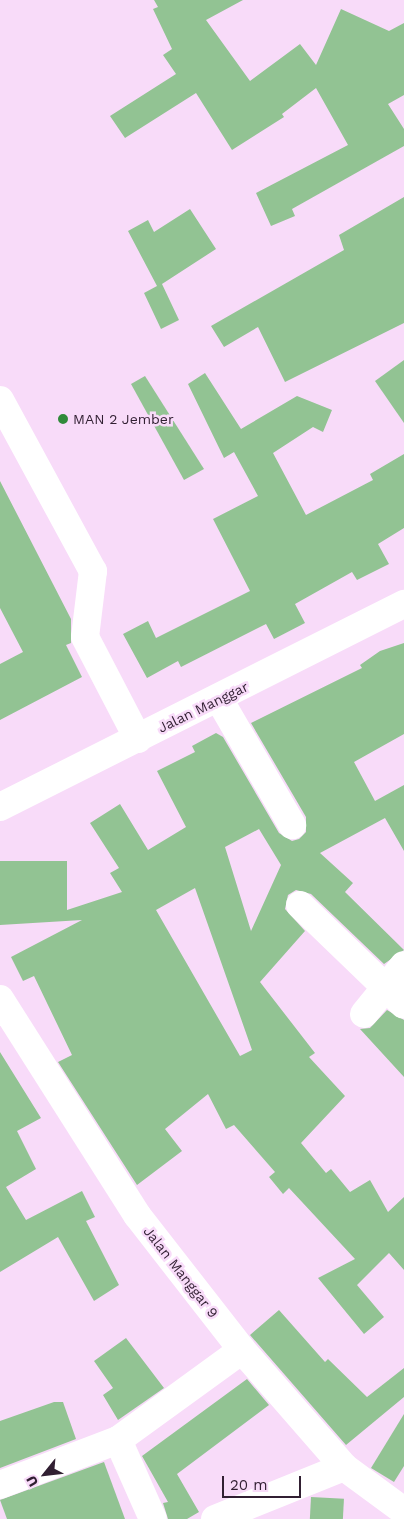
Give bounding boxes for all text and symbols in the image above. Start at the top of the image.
place label: MAN 2 Jember [73,411,174,427]
marker: MAN 2 Jember [57,413,69,425]
street label: Jalan Manggar [155,678,251,736]
street label: Jalan Manggar 9 [140,1223,222,1321]
north arrow [20,1449,70,1499]
scale bar [224,1466,303,1498]
text: U [22,1473,41,1490]
text: 20 m [230,1476,268,1494]

